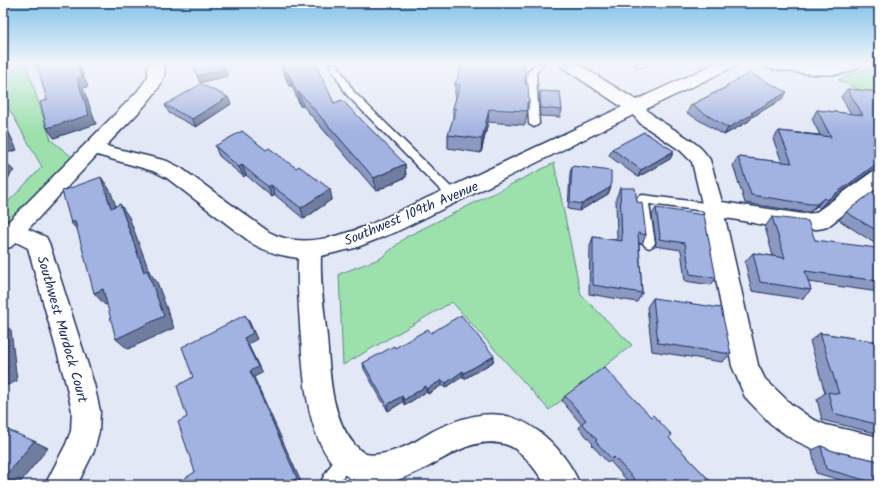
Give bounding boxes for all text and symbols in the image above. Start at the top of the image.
street label: Southwest 109th Avenue [341,175,483,252]
street label: Southwest Murdock Court [31,253,94,406]

